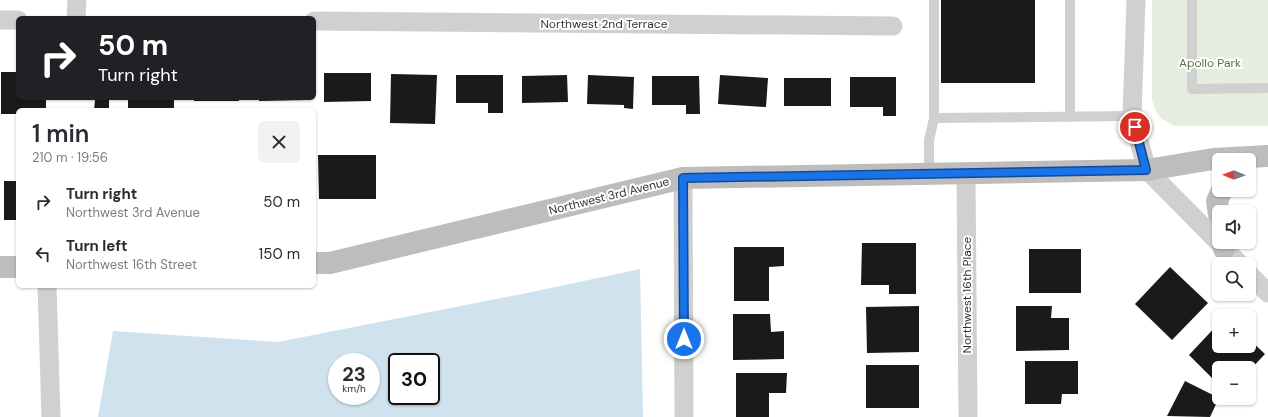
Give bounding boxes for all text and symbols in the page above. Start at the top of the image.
street label: Northwest 2nd Terrace [541,16,668,32]
text: 50 m [98,27,168,64]
icon: right [32,32,84,84]
park label: Apollo Park [1179,55,1241,71]
text: Turn right [98,63,178,87]
pin [1118,110,1152,144]
icon: arrive [1124,116,1146,138]
text: 1 min [32,118,89,149]
button: close [258,121,300,163]
text: 210 m · 19:56 [32,149,108,166]
north arrow [1212,153,1256,197]
map controls [1212,153,1256,405]
street label: Northwest 3rd Avenue [547,173,671,219]
text: Turn right [66,184,137,204]
icon: right [32,191,54,213]
text: 50 m [263,192,300,212]
text: Northwest 3rd Avenue [66,204,200,221]
button: sound [1212,205,1256,249]
text: Turn left [66,236,127,256]
street label: Northwest 16th Place [959,236,975,353]
icon: left [32,243,54,265]
text: 150 m [259,244,300,264]
text: Northwest 16th Street [66,256,197,273]
button: search [1212,257,1256,301]
button: + [1212,309,1256,353]
position arrow [663,318,705,360]
speed limit sign: 30 [388,353,440,405]
text: 23 [342,361,366,387]
button: − [1212,361,1256,405]
text: km/h [342,382,366,395]

